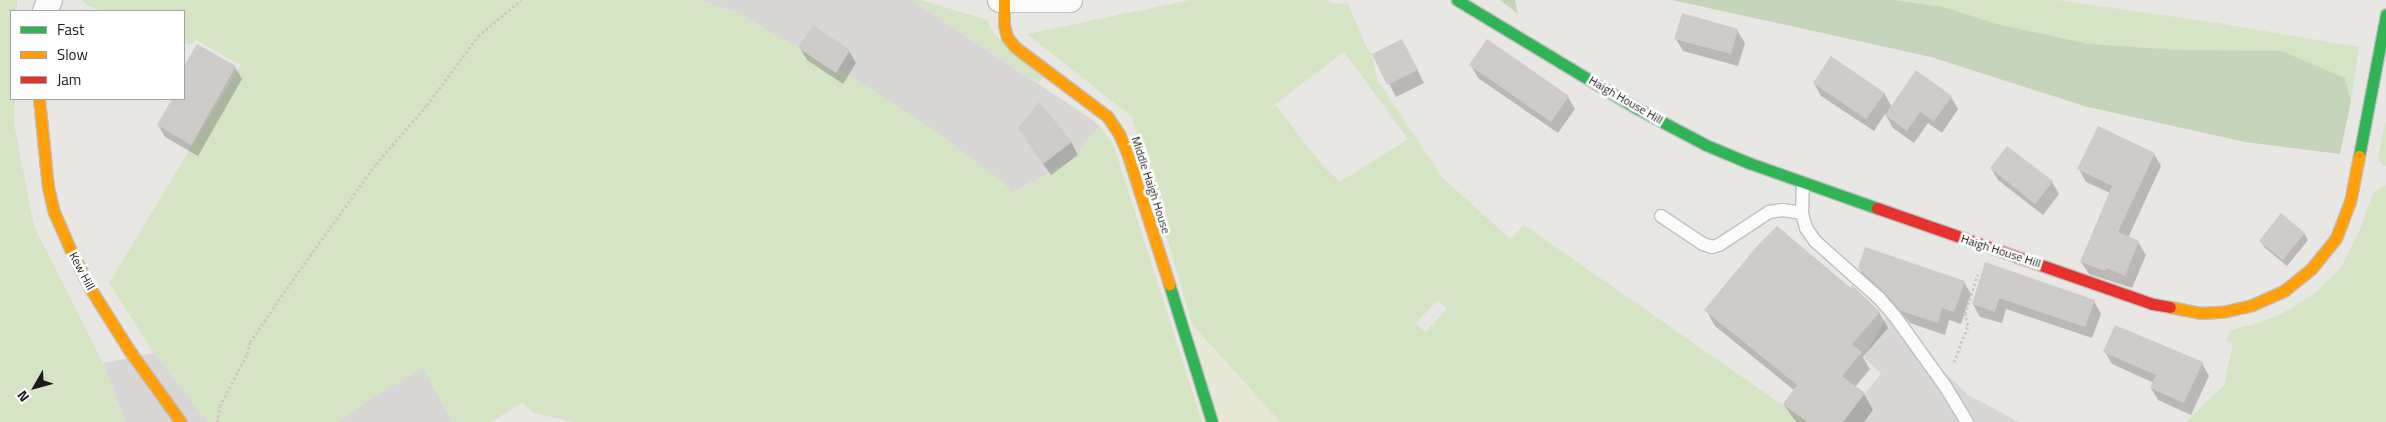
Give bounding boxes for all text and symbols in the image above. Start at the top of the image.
legend [10,10,185,100]
text: Fast [57,18,84,41]
text: Slow [57,43,88,66]
text: Jam [57,68,81,91]
street label: Haigh House Hill [1586,73,1666,127]
street label: Middle Haigh House [1129,135,1173,235]
street label: Haigh House Hill [1959,231,2043,271]
street label: Kew Hill [66,250,98,292]
north arrow [10,362,60,412]
text: N [12,386,34,407]

